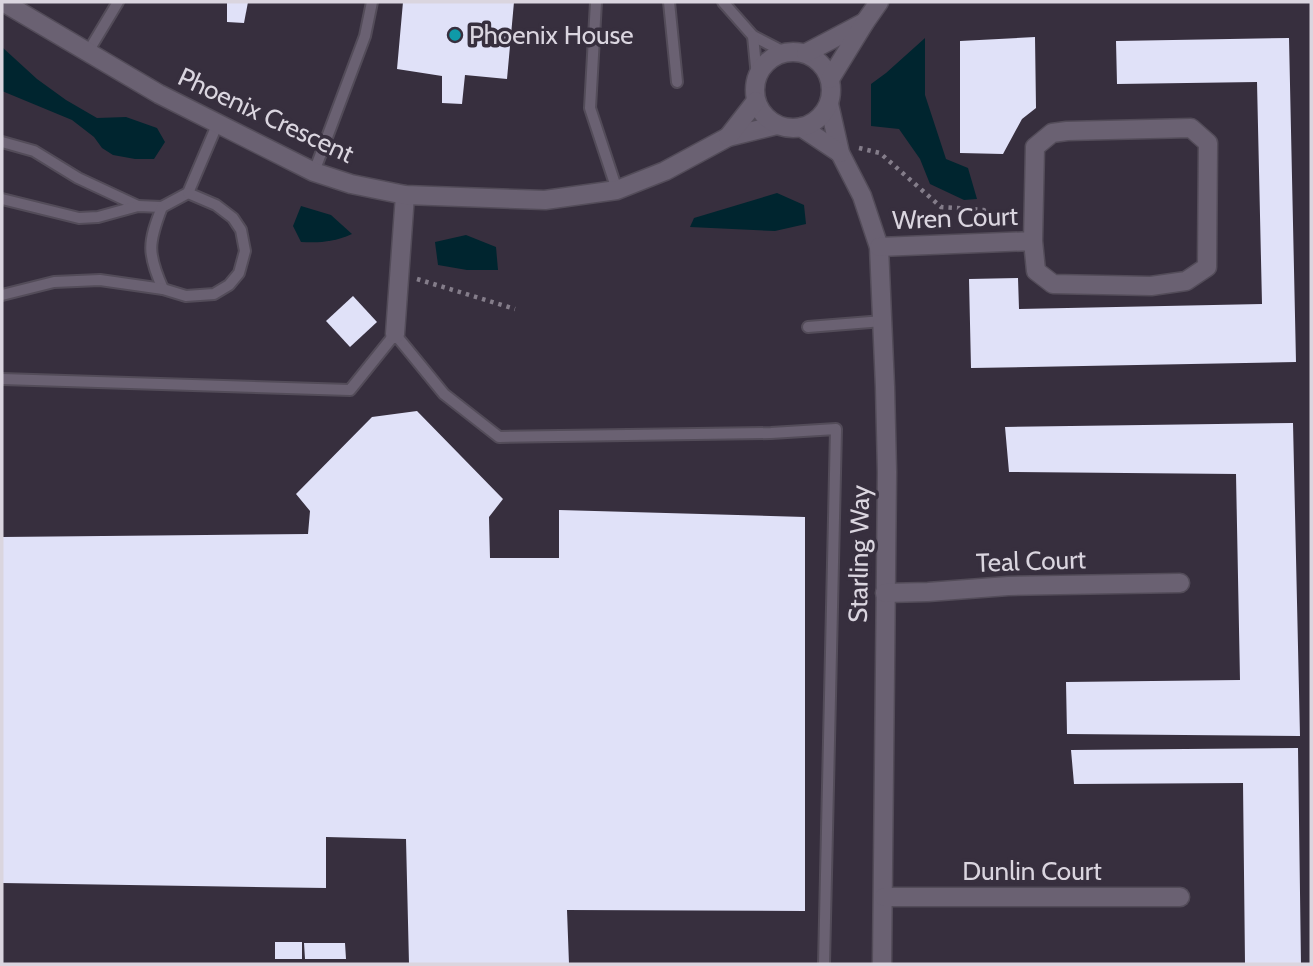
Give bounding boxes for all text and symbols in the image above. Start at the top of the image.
place label: Phoenix House [469,19,634,51]
marker: Phoenix House [447,27,463,43]
street label: Phoenix Crescent [173,60,359,170]
street label: Wren Court [892,200,1019,236]
street label: Starling Way [842,485,876,623]
street label: Teal Court [975,543,1087,579]
street label: Dunlin Court [962,855,1102,887]

